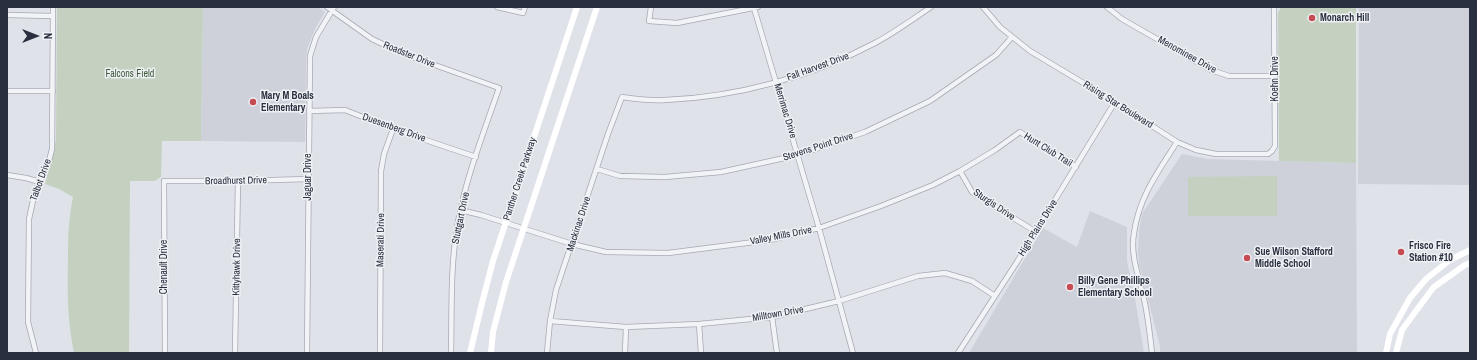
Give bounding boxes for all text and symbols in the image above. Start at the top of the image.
place label: Monarch Hill [1320,12,1369,24]
marker: Monarch Hill [1307,13,1317,23]
north arrow [16,16,56,56]
text: N [41,33,55,39]
street label: Menominee Drive [1156,34,1218,76]
street label: Roadster Drive [381,39,437,71]
street label: Fall Harvest Drive [785,50,851,84]
street label: Koehn Drive [1269,56,1281,102]
park label: Falcons Field [106,68,154,80]
street label: Rising Star Boulevard [1081,79,1155,131]
street label: Merrimac Drive [771,82,799,140]
place label: Mary M Boals Elementary [261,90,314,114]
marker: Mary M Boals Elementary [248,97,258,107]
street label: Duesenberg Drive [361,111,427,145]
street label: Stevens Point Drive [781,130,855,164]
street label: Hunt Club Trail [1022,130,1074,170]
street label: Panther Creek Parkway [501,136,539,222]
street label: Jaguar Drive [302,154,314,200]
street label: Talbot Drive [28,157,54,203]
street label: Broadhurst Drive [205,174,267,188]
street label: Sturgis Drive [971,187,1017,223]
street label: Stuttgart Drive [450,191,472,245]
street label: Mackinac Drive [564,195,594,253]
street label: High Plains Drive [1016,198,1060,258]
street label: Maserati Drive [375,213,387,267]
street label: Valley Mills Drive [749,224,813,248]
street label: Kittyhawk Drive [230,238,244,296]
street label: Chenault Drive [158,240,170,294]
place label: Frisco Fire Station #10 [1409,240,1453,264]
place label: Sue Wilson Stafford Middle School [1255,246,1333,270]
marker: Frisco Fire Station #10 [1396,247,1406,257]
marker: Sue Wilson Stafford Middle School [1242,253,1252,263]
place label: Billy Gene Phillips Elementary School [1078,275,1152,298]
marker: Billy Gene Phillips Elementary School [1065,282,1075,292]
street label: Milltown Drive [751,304,805,324]

